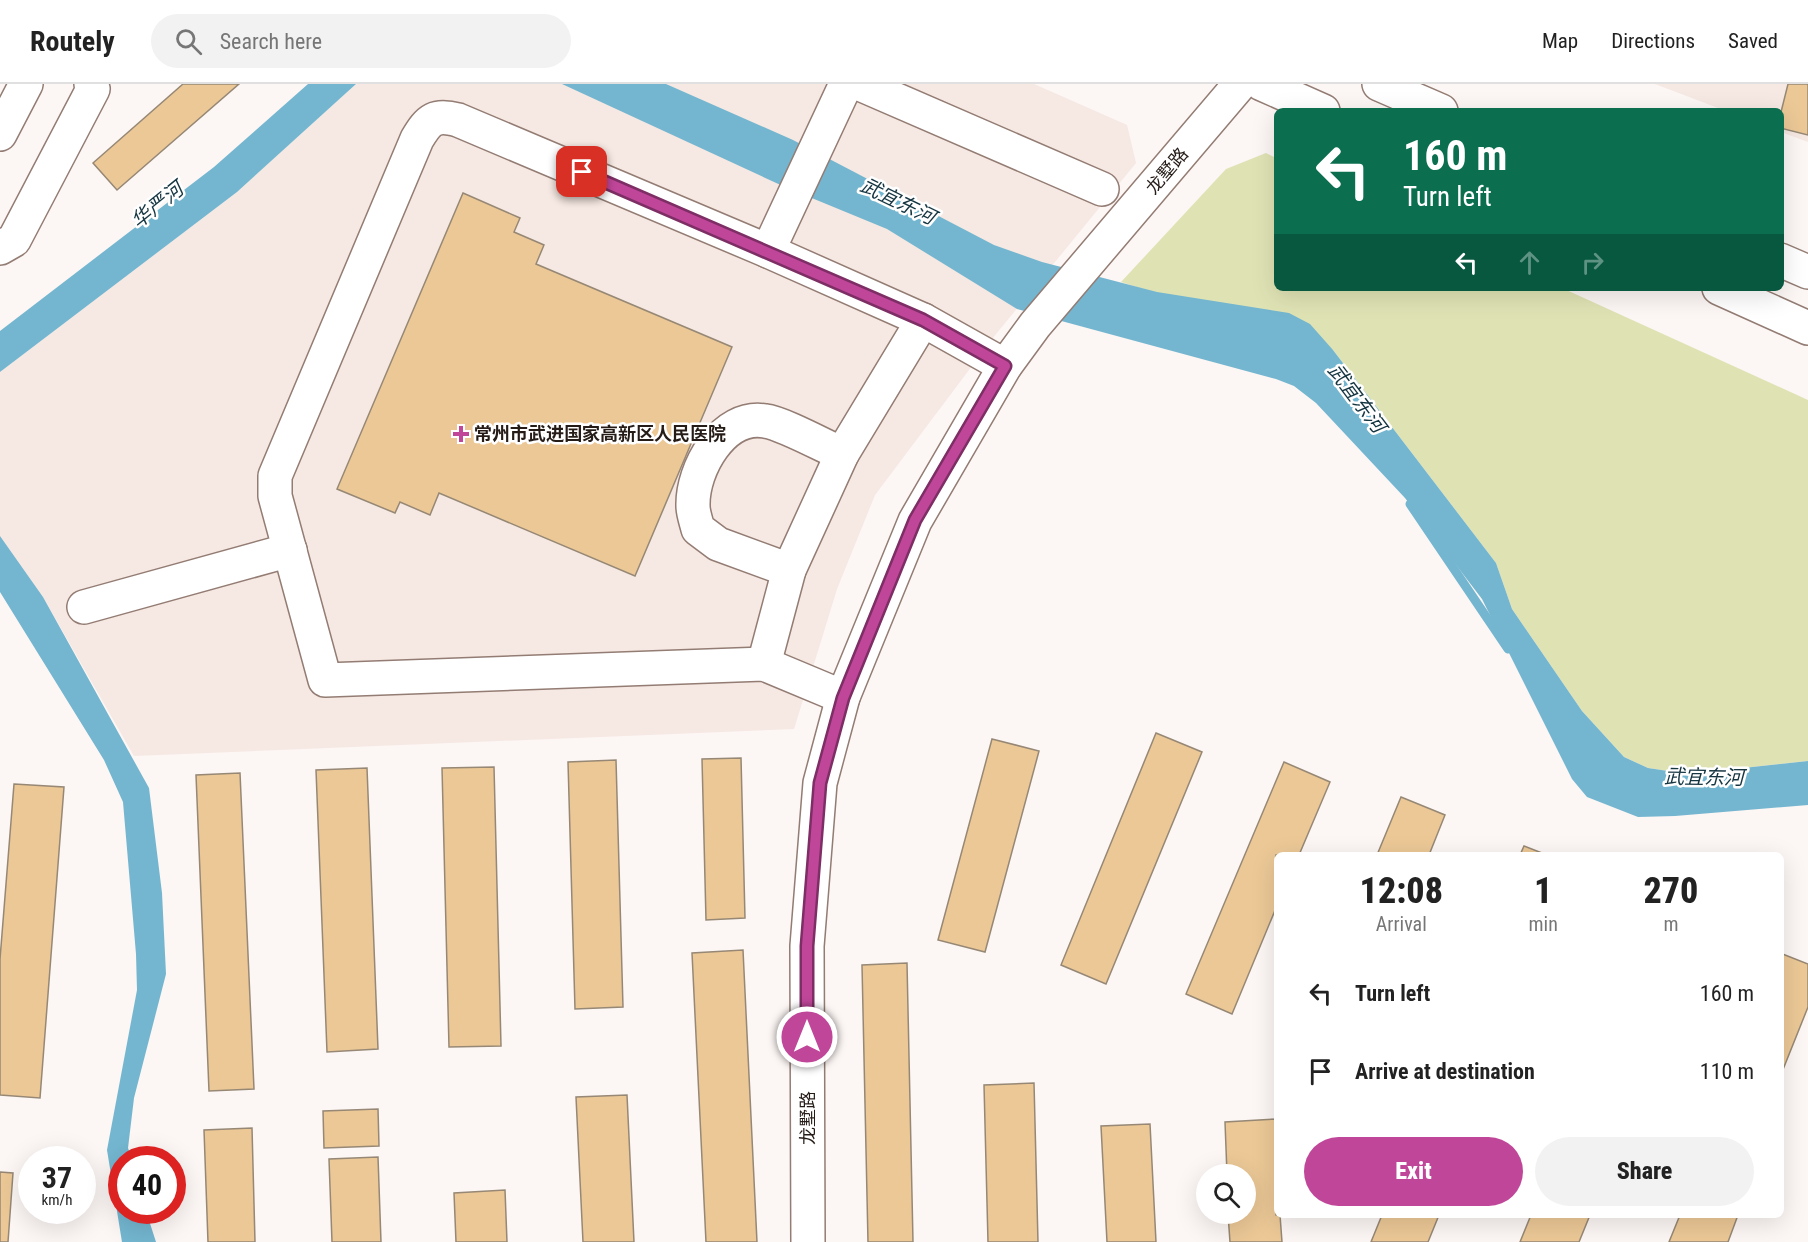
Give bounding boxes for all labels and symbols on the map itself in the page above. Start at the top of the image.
street label: 龙墅路 [1141,143,1192,198]
pin [556,146,607,197]
water label: 武宜东河 [857,173,943,231]
water label: 华严河 [126,174,191,233]
water label: 武宜东河 [1323,359,1393,440]
place label: 常州市武进国家高新区人民医院 [474,423,726,444]
marker: 常州市武进国家高新区人民医院 [452,425,470,443]
water label: 武宜东河 [1664,764,1748,790]
position arrow [775,1005,839,1069]
street label: 龙墅路 [797,1091,818,1145]
speed limit sign: 40 [108,1146,186,1224]

